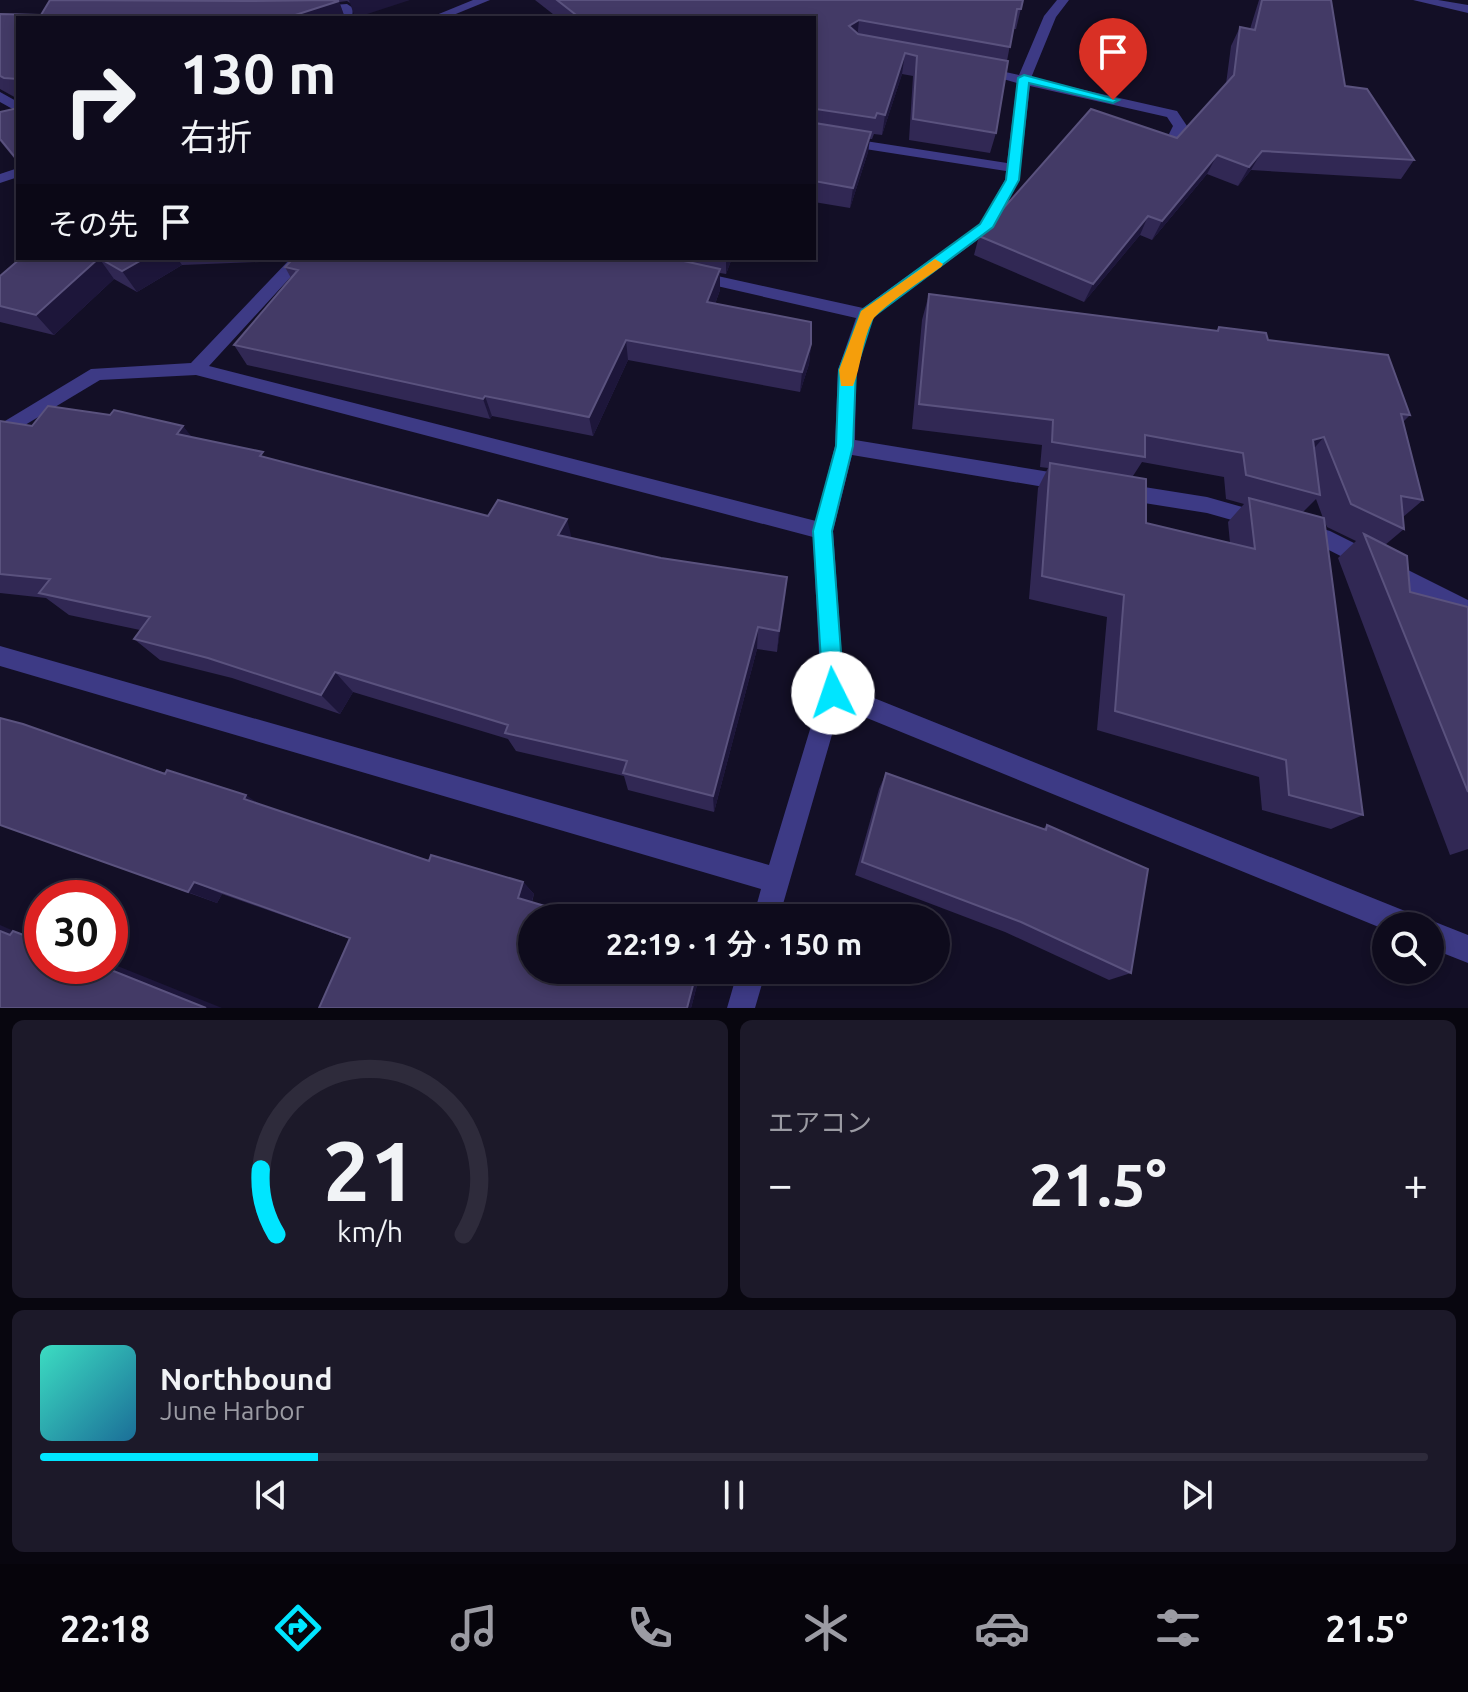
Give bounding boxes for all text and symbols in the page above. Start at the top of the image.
pin [1079,18,1147,100]
icon: arrive [1091,30,1135,74]
text: 130 m [180,42,336,105]
icon: right [48,48,152,152]
text: 右折 [180,116,252,157]
icon: arrive [154,200,198,244]
text: その先 [48,207,138,241]
position arrow [791,651,875,735]
speed limit sign: 30 [24,880,128,984]
map controls [1372,912,1444,984]
button: search [1372,912,1444,984]
text: 22:19 · 1 分 · 150 m [606,927,862,961]
text: エアコン [768,1108,872,1137]
text: 21 [323,1123,417,1217]
text: 21.5° [1029,1150,1167,1217]
text: − [768,1159,793,1208]
text: + [1403,1159,1428,1208]
text: km/h [337,1215,403,1247]
text: Northbound [160,1362,332,1396]
text: June Harbor [160,1396,304,1425]
icon: previous [249,1473,293,1517]
icon: pause [712,1473,756,1517]
icon: next [1175,1473,1219,1517]
icon: directions [270,1600,326,1656]
icon: music [446,1600,502,1656]
icon: phone [622,1600,678,1656]
icon: climate [798,1600,854,1656]
icon: car [974,1600,1030,1656]
icon: filters [1150,1600,1206,1656]
text: 22:18 [60,1608,150,1649]
text: 21.5° [1325,1608,1408,1649]

